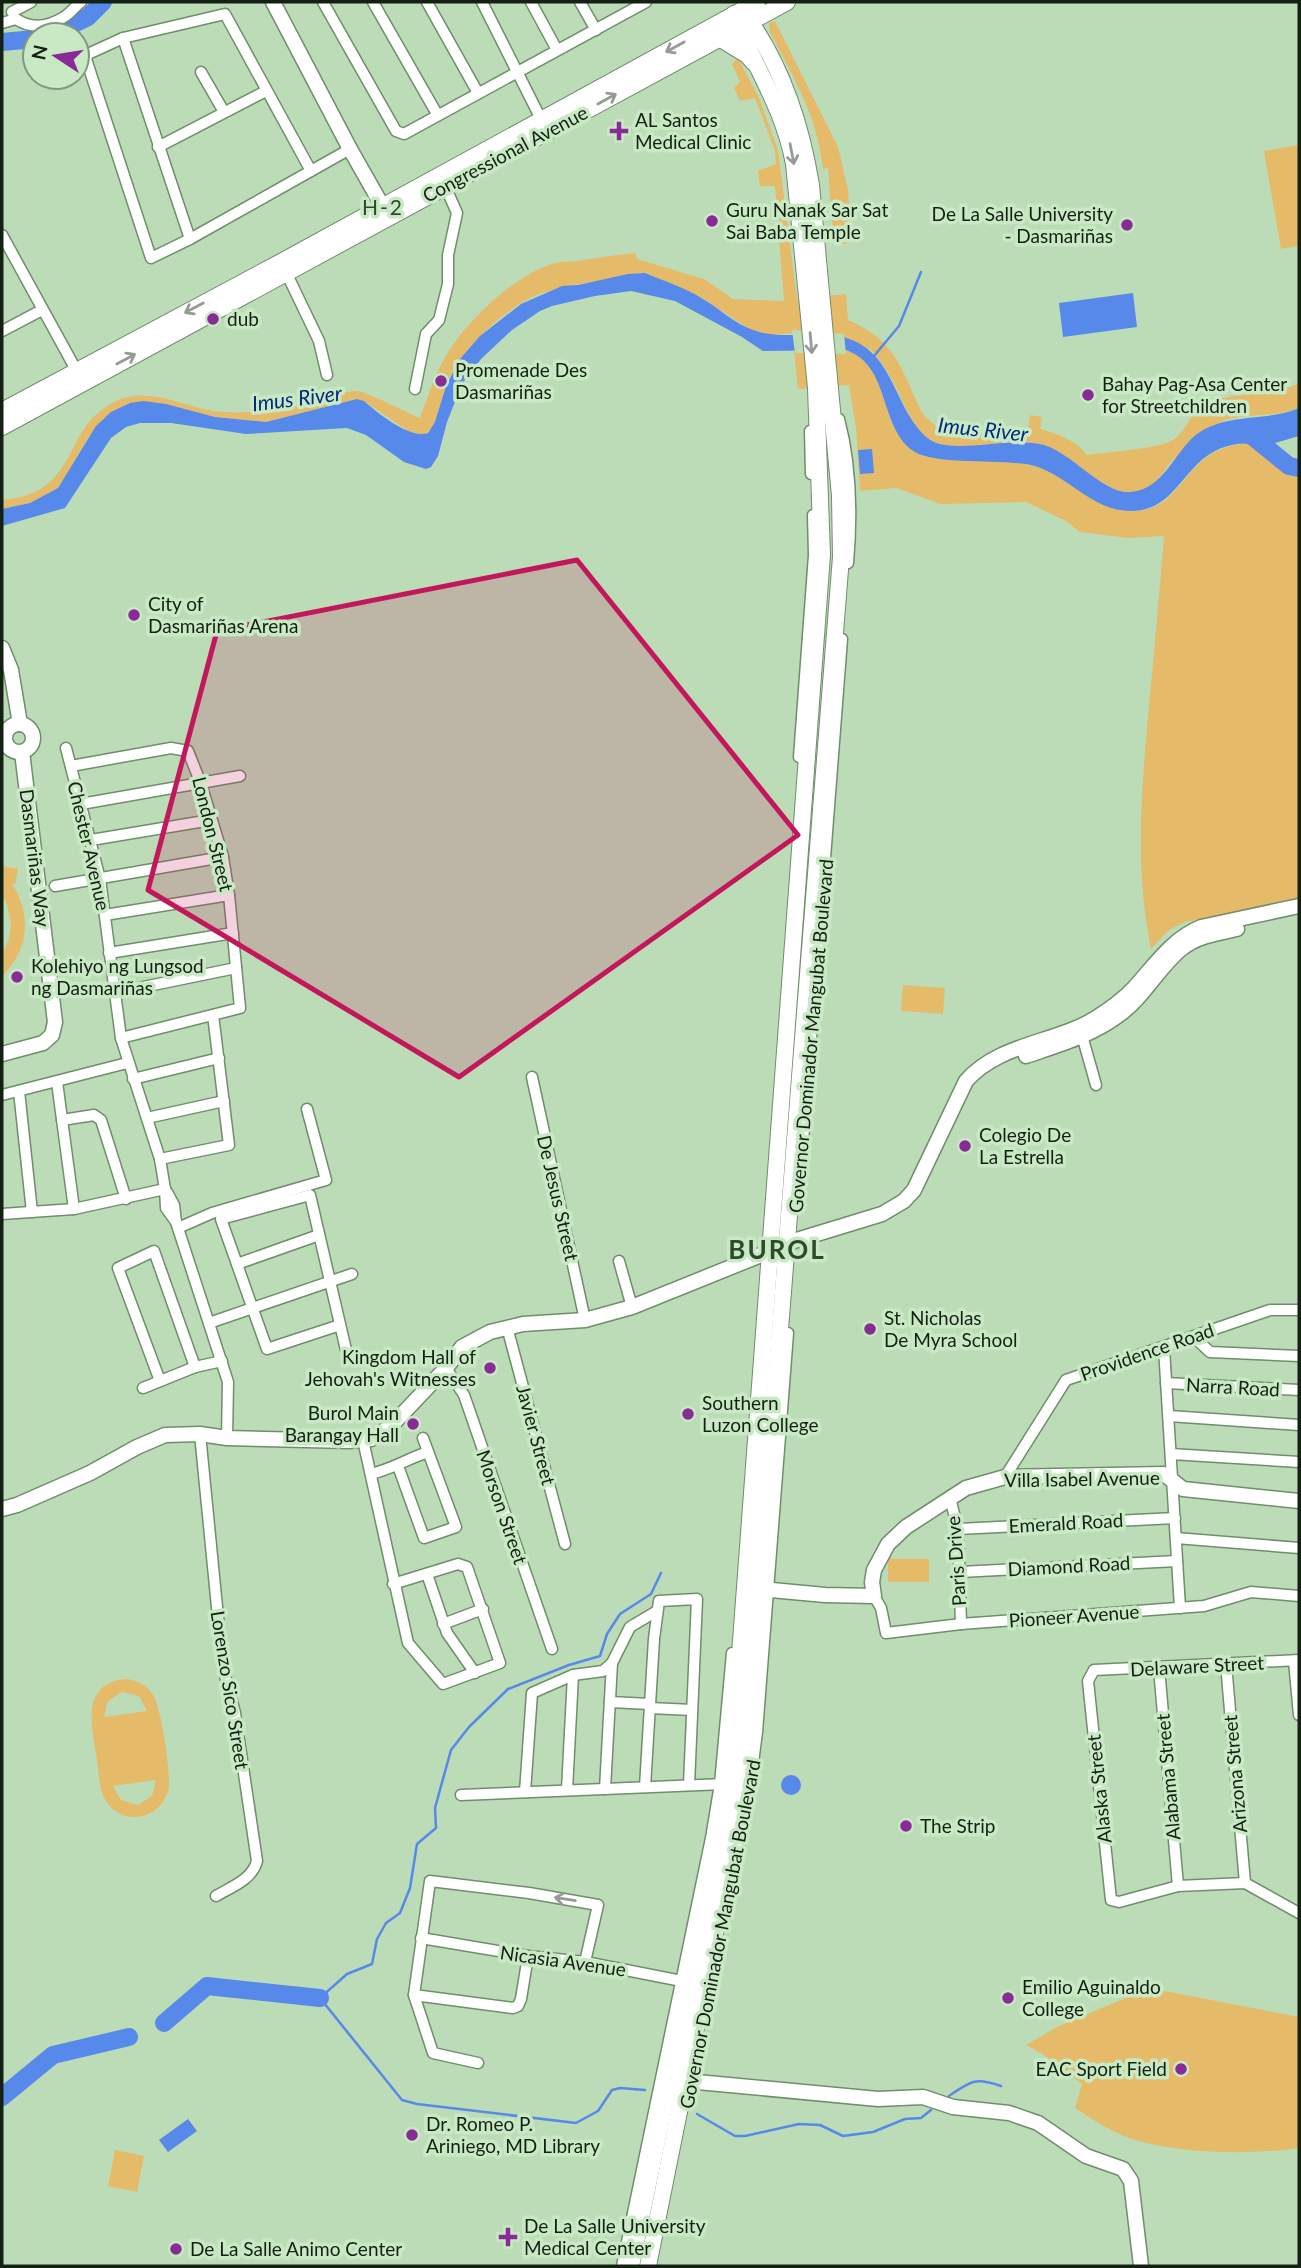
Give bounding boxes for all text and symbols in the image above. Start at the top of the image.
north arrow [21,21,91,91]
one-way arrow [665,40,685,54]
text: N [26,43,52,62]
one-way arrow [596,92,616,106]
street label: Congressional Avenue [418,100,591,207]
place label: AL Santos Medical Clinic [635,108,751,153]
marker: AL Santos Medical Clinic [609,121,629,141]
one-way arrow [785,142,799,165]
district label: H-2 [362,194,404,219]
place label: Guru Nanak Sar Sat Sai Baba Temple [726,198,888,243]
place label: De La Salle University - Dasmariñas [932,202,1113,247]
marker: Guru Nanak Sar Sat Sai Baba Temple [704,213,720,229]
marker: De La Salle University - Dasmariñas [1119,217,1135,233]
one-way arrow [184,301,204,315]
place label: dub [227,307,259,330]
marker: dub [205,311,221,327]
one-way arrow [805,331,818,354]
one-way arrow [115,352,136,365]
place label: Promenade Des Dasmariñas [455,358,587,403]
place label: Bahay Pag-Asa Center for Streetchildren [1102,372,1287,417]
marker: Promenade Des Dasmariñas [433,373,449,389]
water label: Imus River [250,379,344,415]
marker: Bahay Pag-Asa Center for Streetchildren [1080,387,1096,403]
water label: Imus River [937,411,1030,446]
place label: City of Dasmariñas Arena [148,592,298,637]
marker: City of Dasmariñas Arena [126,607,142,623]
street label: London Street [188,774,239,894]
street label: Chester Avenue [63,779,116,913]
street label: Dasmariñas Way [16,788,55,928]
street label: Governor Dominador Mangubat Boulevard [784,858,837,1214]
place label: Kolehiyo ng Lungsod ng Dasmariñas [31,954,204,999]
marker: Kolehiyo ng Lungsod ng Dasmariñas [9,969,25,985]
place label: Colegio De La Estrella [979,1123,1071,1168]
street label: De Jesus Street [533,1133,584,1263]
marker: Colegio De La Estrella [957,1138,973,1154]
district label: BUROL [728,1233,826,1265]
place label: St. Nicholas De Myra School [884,1306,1017,1351]
street label: Providence Road [1077,1318,1217,1385]
marker: St. Nicholas De Myra School [862,1321,878,1337]
place label: Kingdom Hall of Jehovah's Witnesses [305,1345,476,1390]
marker: Kingdom Hall of Jehovah's Witnesses [482,1360,498,1376]
street label: Narra Road [1186,1373,1280,1400]
street label: Javier Street [512,1382,561,1488]
place label: Southern Luzon College [702,1391,819,1436]
place label: Burol Main Barangay Hall [285,1401,399,1446]
marker: Southern Luzon College [680,1406,696,1422]
marker: Burol Main Barangay Hall [405,1416,421,1432]
street label: Morson Street [472,1447,533,1567]
street label: Villa Isabel Avenue [1004,1466,1160,1491]
street label: Emerald Road [1008,1508,1124,1537]
street label: Paris Drive [941,1515,970,1607]
street label: Diamond Road [1007,1551,1131,1580]
street label: Pioneer Avenue [1008,1599,1140,1632]
street label: Lorenzo Sico Street [207,1609,254,1771]
street label: Delaware Street [1130,1651,1265,1680]
street label: Alabama Street [1151,1713,1184,1841]
street label: Arizona Street [1218,1714,1251,1834]
street label: Alaska Street [1081,1733,1116,1844]
street label: Governor Dominador Mangubat Boulevard [674,1757,765,2110]
place label: The Strip [920,1814,995,1837]
marker: The Strip [898,1818,914,1834]
one-way arrow [554,1892,577,1905]
street label: Nicasia Avenue [499,1940,627,1981]
place label: Emilio Aguinaldo College [1022,1975,1161,2020]
marker: Emilio Aguinaldo College [1000,1990,1016,2006]
place label: EAC Sport Field [1035,2057,1167,2080]
marker: EAC Sport Field [1173,2061,1189,2077]
place label: Dr. Romeo P. Ariniego, MD Library [426,2112,600,2157]
marker: Dr. Romeo P. Ariniego, MD Library [404,2127,420,2143]
place label: De La Salle University Medical Center [524,2214,706,2259]
marker: De La Salle University Medical Center [498,2227,518,2247]
place label: De La Salle Animo Center [190,2237,402,2260]
marker: De La Salle Animo Center [168,2241,184,2257]

